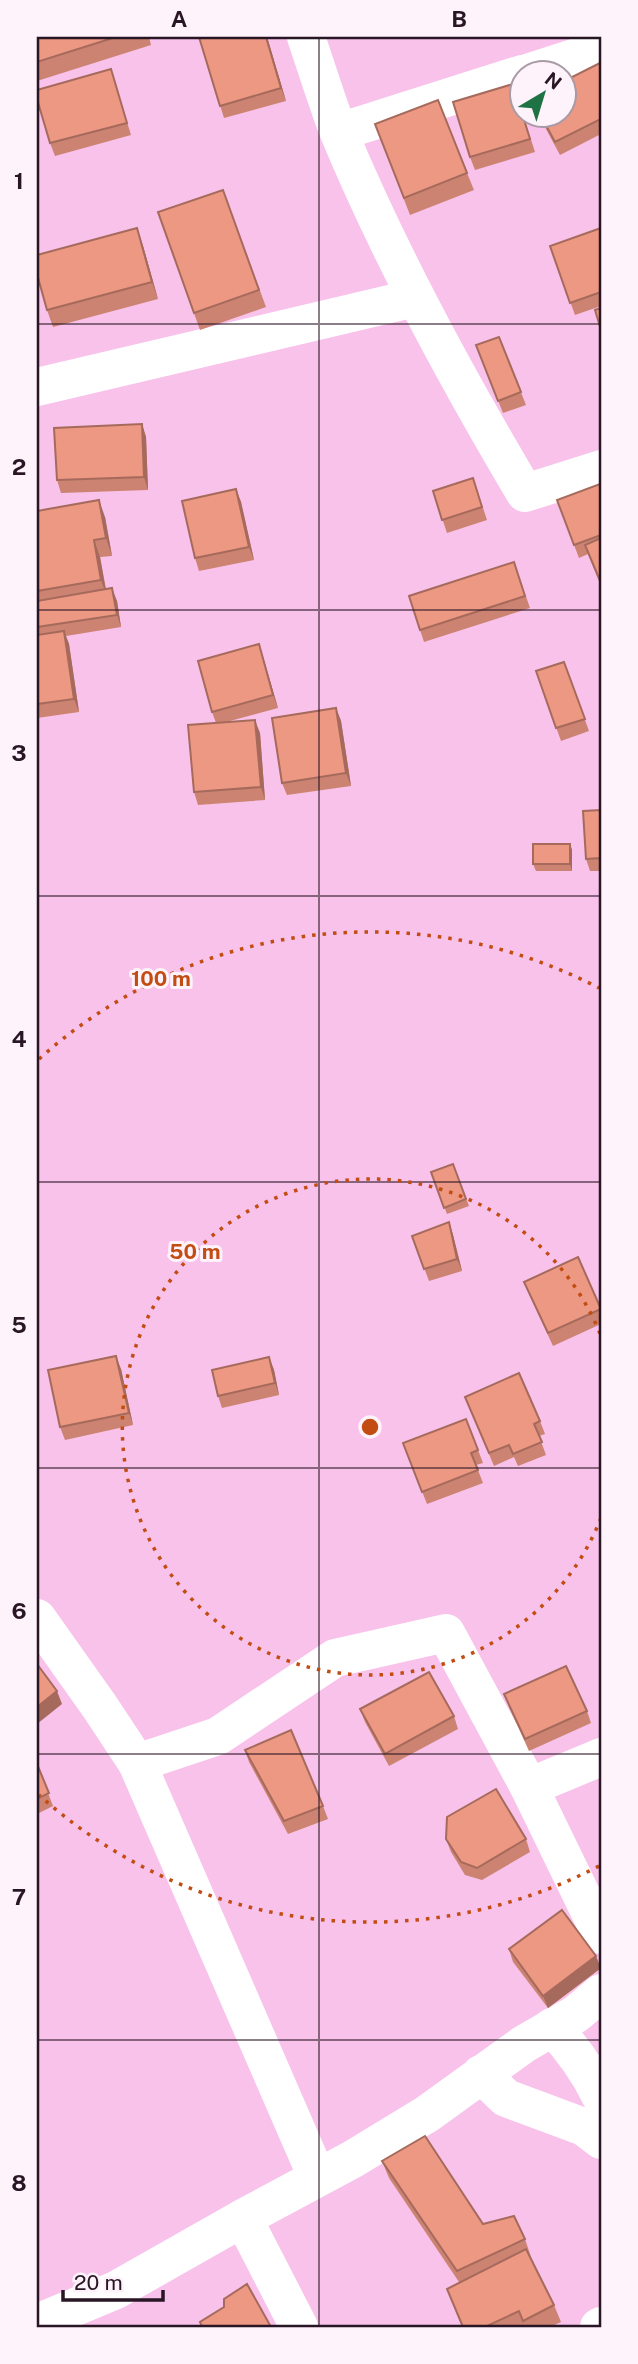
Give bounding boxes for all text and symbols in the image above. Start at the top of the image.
text: A [171,5,188,32]
text: B [451,5,467,32]
north arrow [508,60,578,130]
text: N [541,67,566,94]
text: 1 [14,167,24,194]
text: 2 [12,453,26,480]
text: 3 [11,739,27,766]
text: 100 m [131,966,191,991]
text: 4 [11,1025,27,1052]
text: 50 m [169,1239,221,1264]
text: 5 [11,1311,27,1338]
centre of rings [358,1415,382,1439]
text: 6 [11,1597,27,1624]
text: 7 [12,1883,26,1910]
text: 8 [11,2169,27,2196]
scale bar [63,2259,163,2303]
text: 20 m [74,2270,123,2295]

